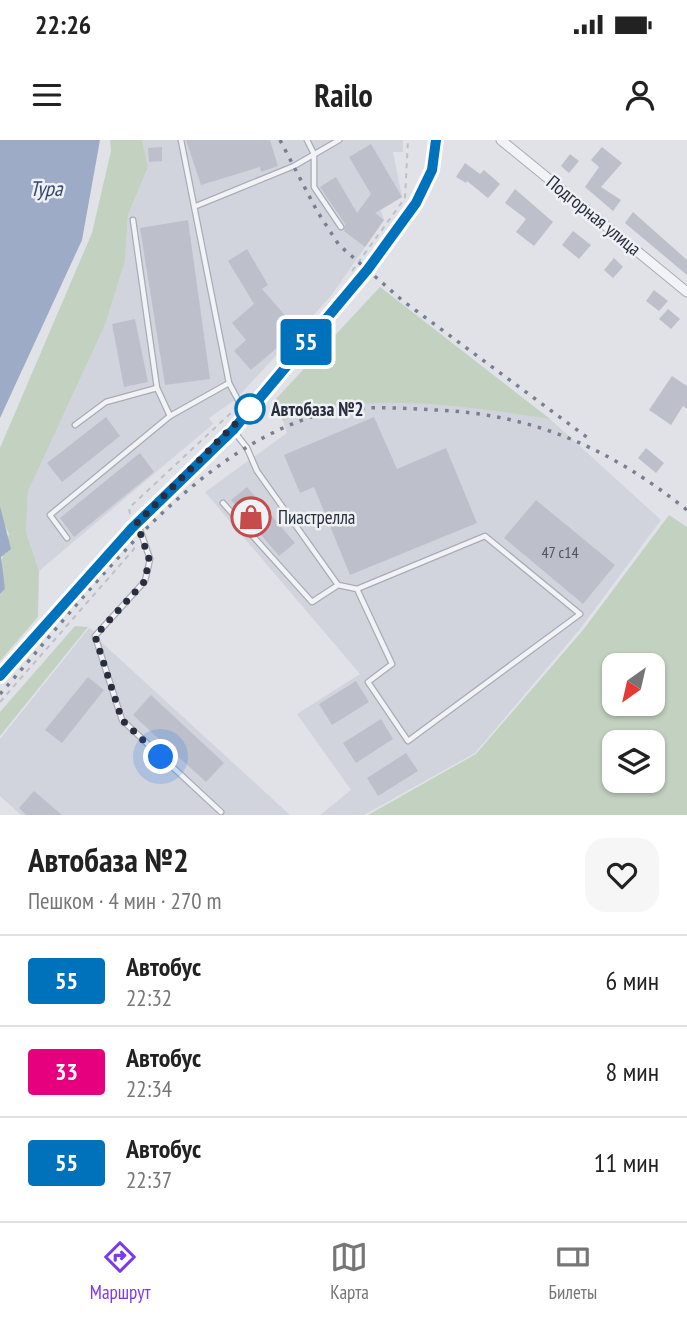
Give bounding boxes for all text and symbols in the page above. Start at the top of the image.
text: 22:26 [35,8,91,41]
text: Railo [314,74,373,116]
icon: menu [28,76,66,114]
icon: person [621,76,659,114]
street label: Подгорная улица [542,170,646,260]
water label: Тура [30,175,64,202]
line badge: 55 [274,319,338,365]
text: 55 [295,326,317,357]
marker: Автобаза №2 [235,394,265,424]
place label: Автобаза №2 [270,397,364,421]
shop icon: Пиастрелла [230,496,272,538]
place label: Пиастрелла [278,505,355,529]
house number: 47 с14 [541,542,579,562]
north arrow [602,653,665,716]
map controls [602,653,665,793]
button: layers [602,730,665,793]
your location [143,739,178,774]
text: Автобаза №2 [28,838,189,881]
button: heart [585,838,659,912]
text: Пешком · 4 мин · 270 m [28,886,221,915]
text: Автобус [126,950,201,983]
text: 6 мин [606,964,659,997]
text: 55 [55,965,78,996]
text: 22:32 [126,983,172,1012]
text: Автобус [126,1041,201,1074]
text: 8 мин [606,1055,659,1088]
text: 33 [55,1056,78,1087]
text: 22:34 [126,1074,172,1103]
text: Автобус [126,1132,201,1165]
text: 11 мин [594,1146,659,1179]
text: 55 [55,1147,78,1178]
text: 22:37 [126,1165,172,1194]
tab: Маршрут [90,1238,150,1304]
tab: Карта [330,1238,369,1304]
tab: Билеты [548,1238,597,1304]

